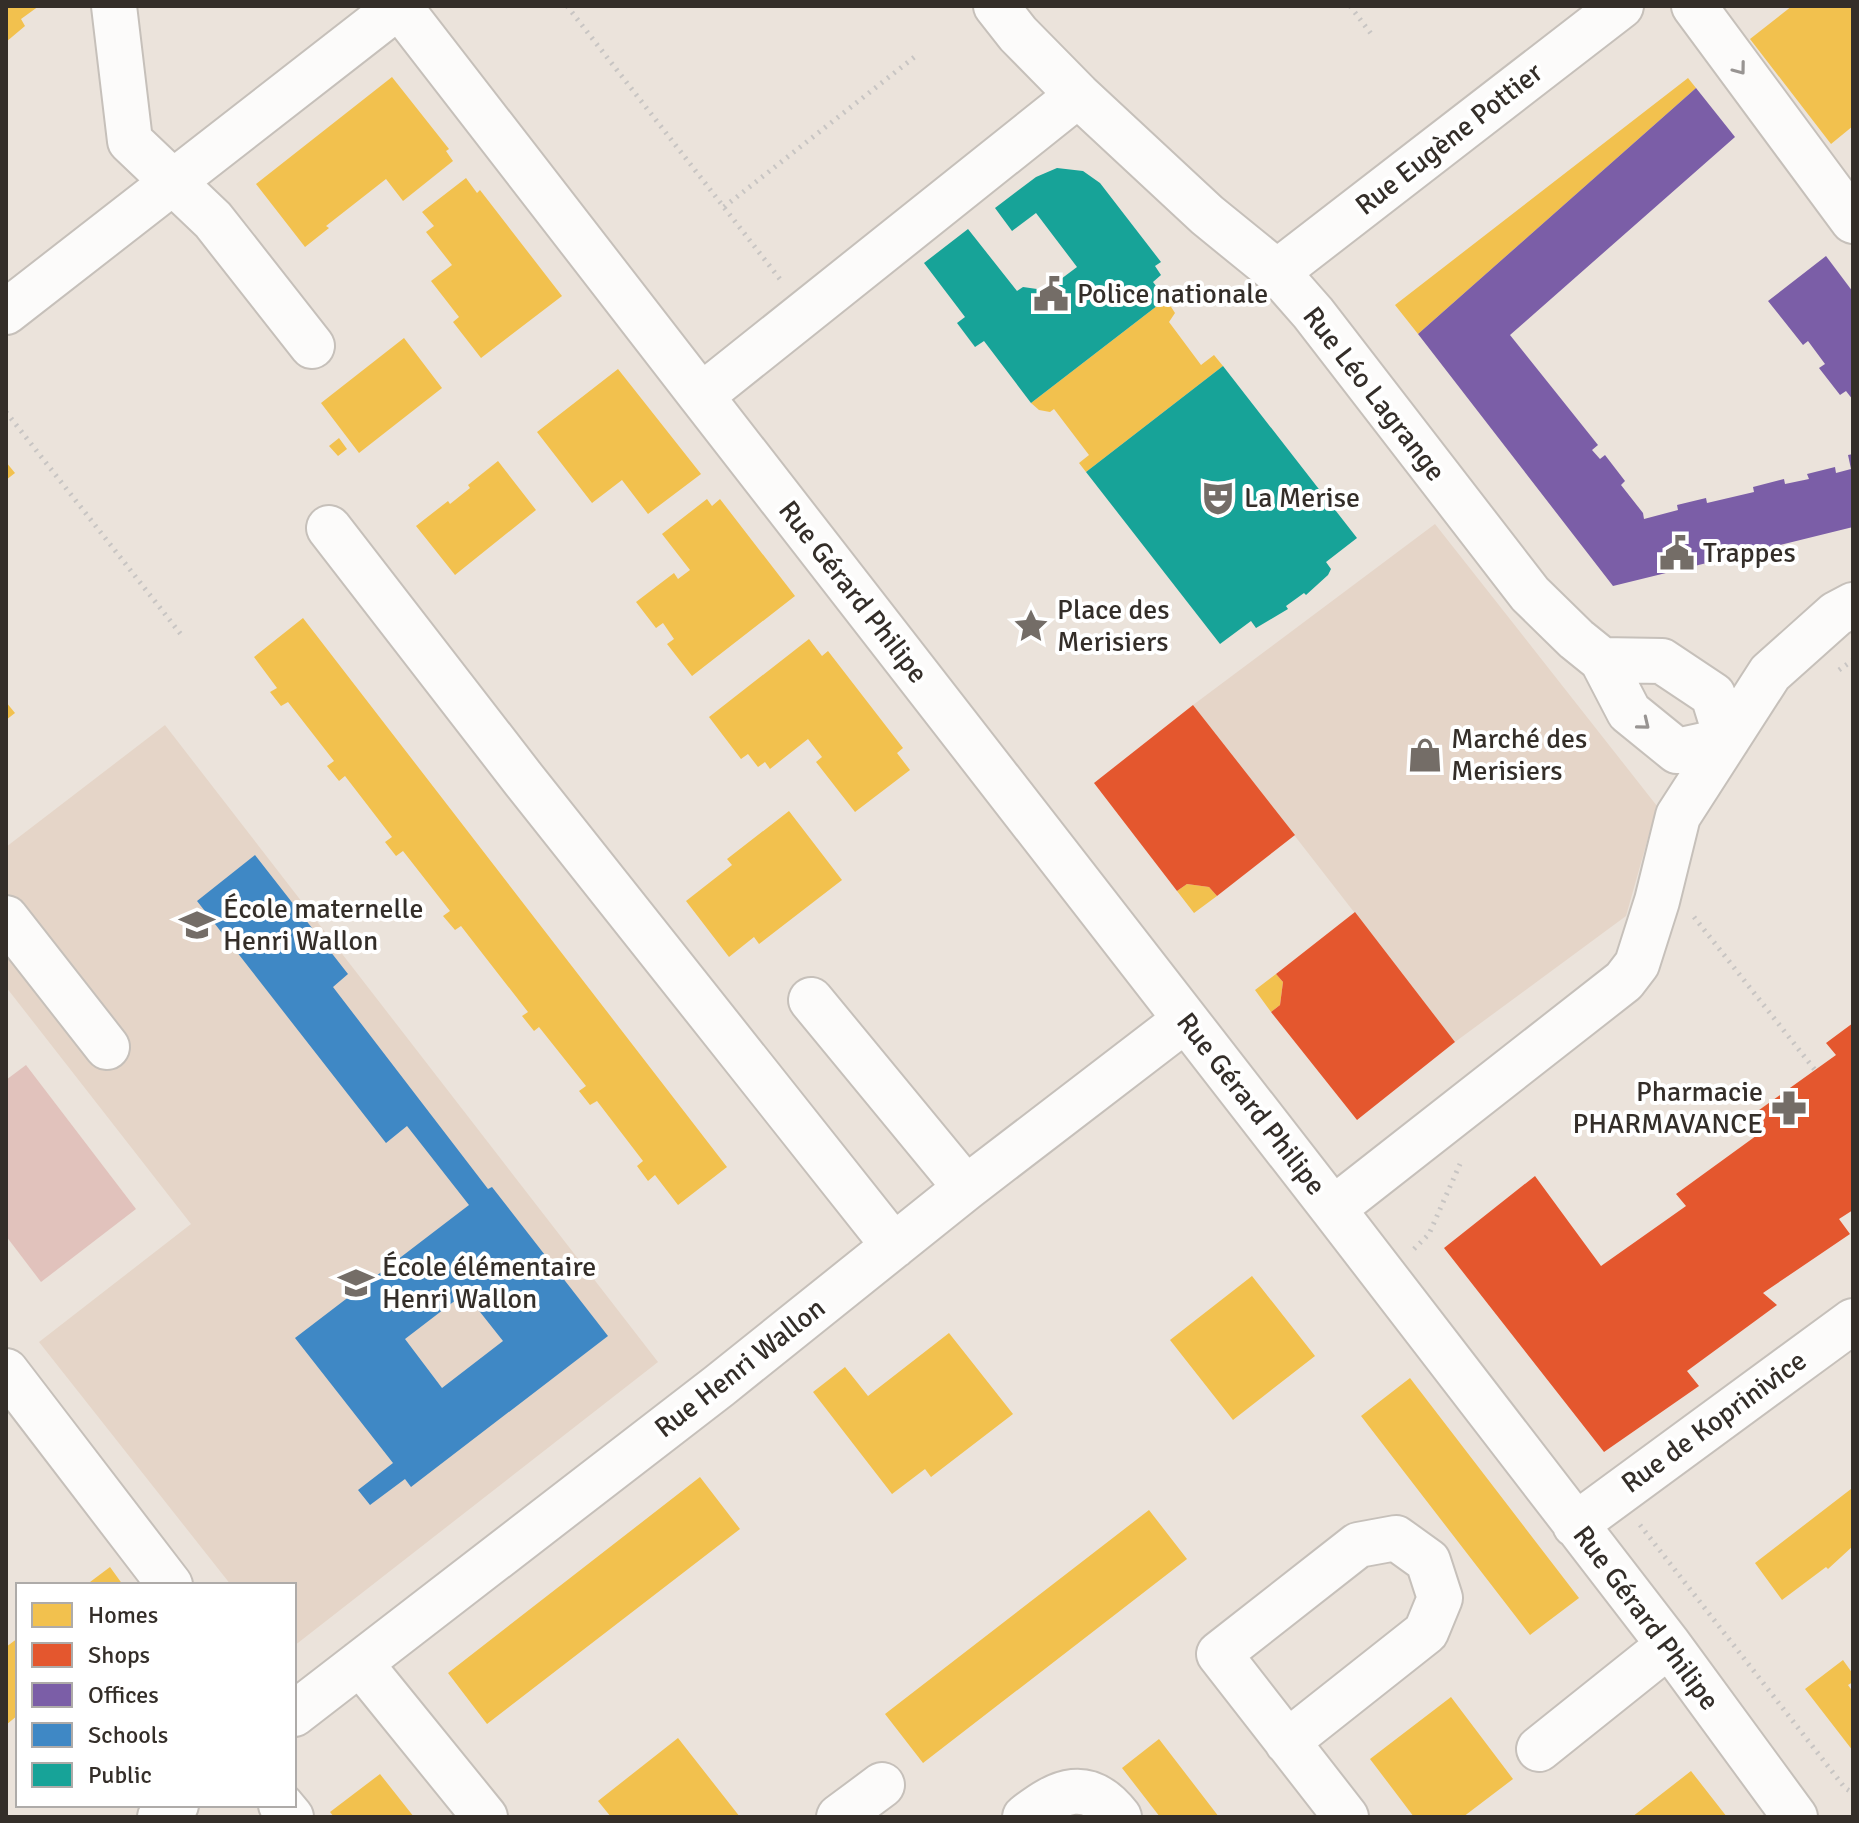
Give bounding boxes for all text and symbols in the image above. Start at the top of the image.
street label: Rue Eugène Pottier [1349,55,1550,223]
one-way arrow [1731,60,1745,74]
public building icon: Police nationale [1032,275,1070,313]
place label: Police nationale [1077,277,1268,311]
street label: Rue Léo Lagrange [1295,300,1453,488]
theatre icon: La Merise [1199,479,1237,517]
place label: La Merise [1244,481,1360,515]
street label: Rue Gérard Philipe [771,494,935,690]
public building icon: Trappes [1658,534,1696,572]
place label: Trappes [1703,536,1796,570]
place label: Place des Merisiers [1057,593,1170,659]
place icon: Place des Merisiers [1012,607,1050,645]
one-way arrow [1635,715,1650,729]
place label: Marché des Merisiers [1451,722,1587,788]
shop icon: Marché des Merisiers [1406,736,1444,774]
place label: École maternelle Henri Wallon [223,892,423,958]
school or university icon: École maternelle Henri Wallon [178,906,216,944]
street label: Rue Gérard Philipe [1169,1006,1333,1202]
place label: Pharmacie PHARMAVANCE [1572,1075,1763,1141]
pharmacy icon: Pharmacie PHARMAVANCE [1770,1089,1808,1127]
place label: École élémentaire Henri Wallon [382,1250,596,1316]
school or university icon: École élémentaire Henri Wallon [337,1264,375,1302]
street label: Rue Henri Wallon [648,1291,832,1445]
street label: Rue de Koprinivice [1615,1344,1813,1500]
street label: Rue Gérard Philipe [1566,1519,1726,1717]
legend [16,1583,296,1807]
text: Homes [88,1600,158,1630]
text: Shops [88,1640,150,1670]
text: Offices [88,1680,159,1710]
text: Schools [88,1720,168,1750]
text: Public [88,1760,152,1790]

